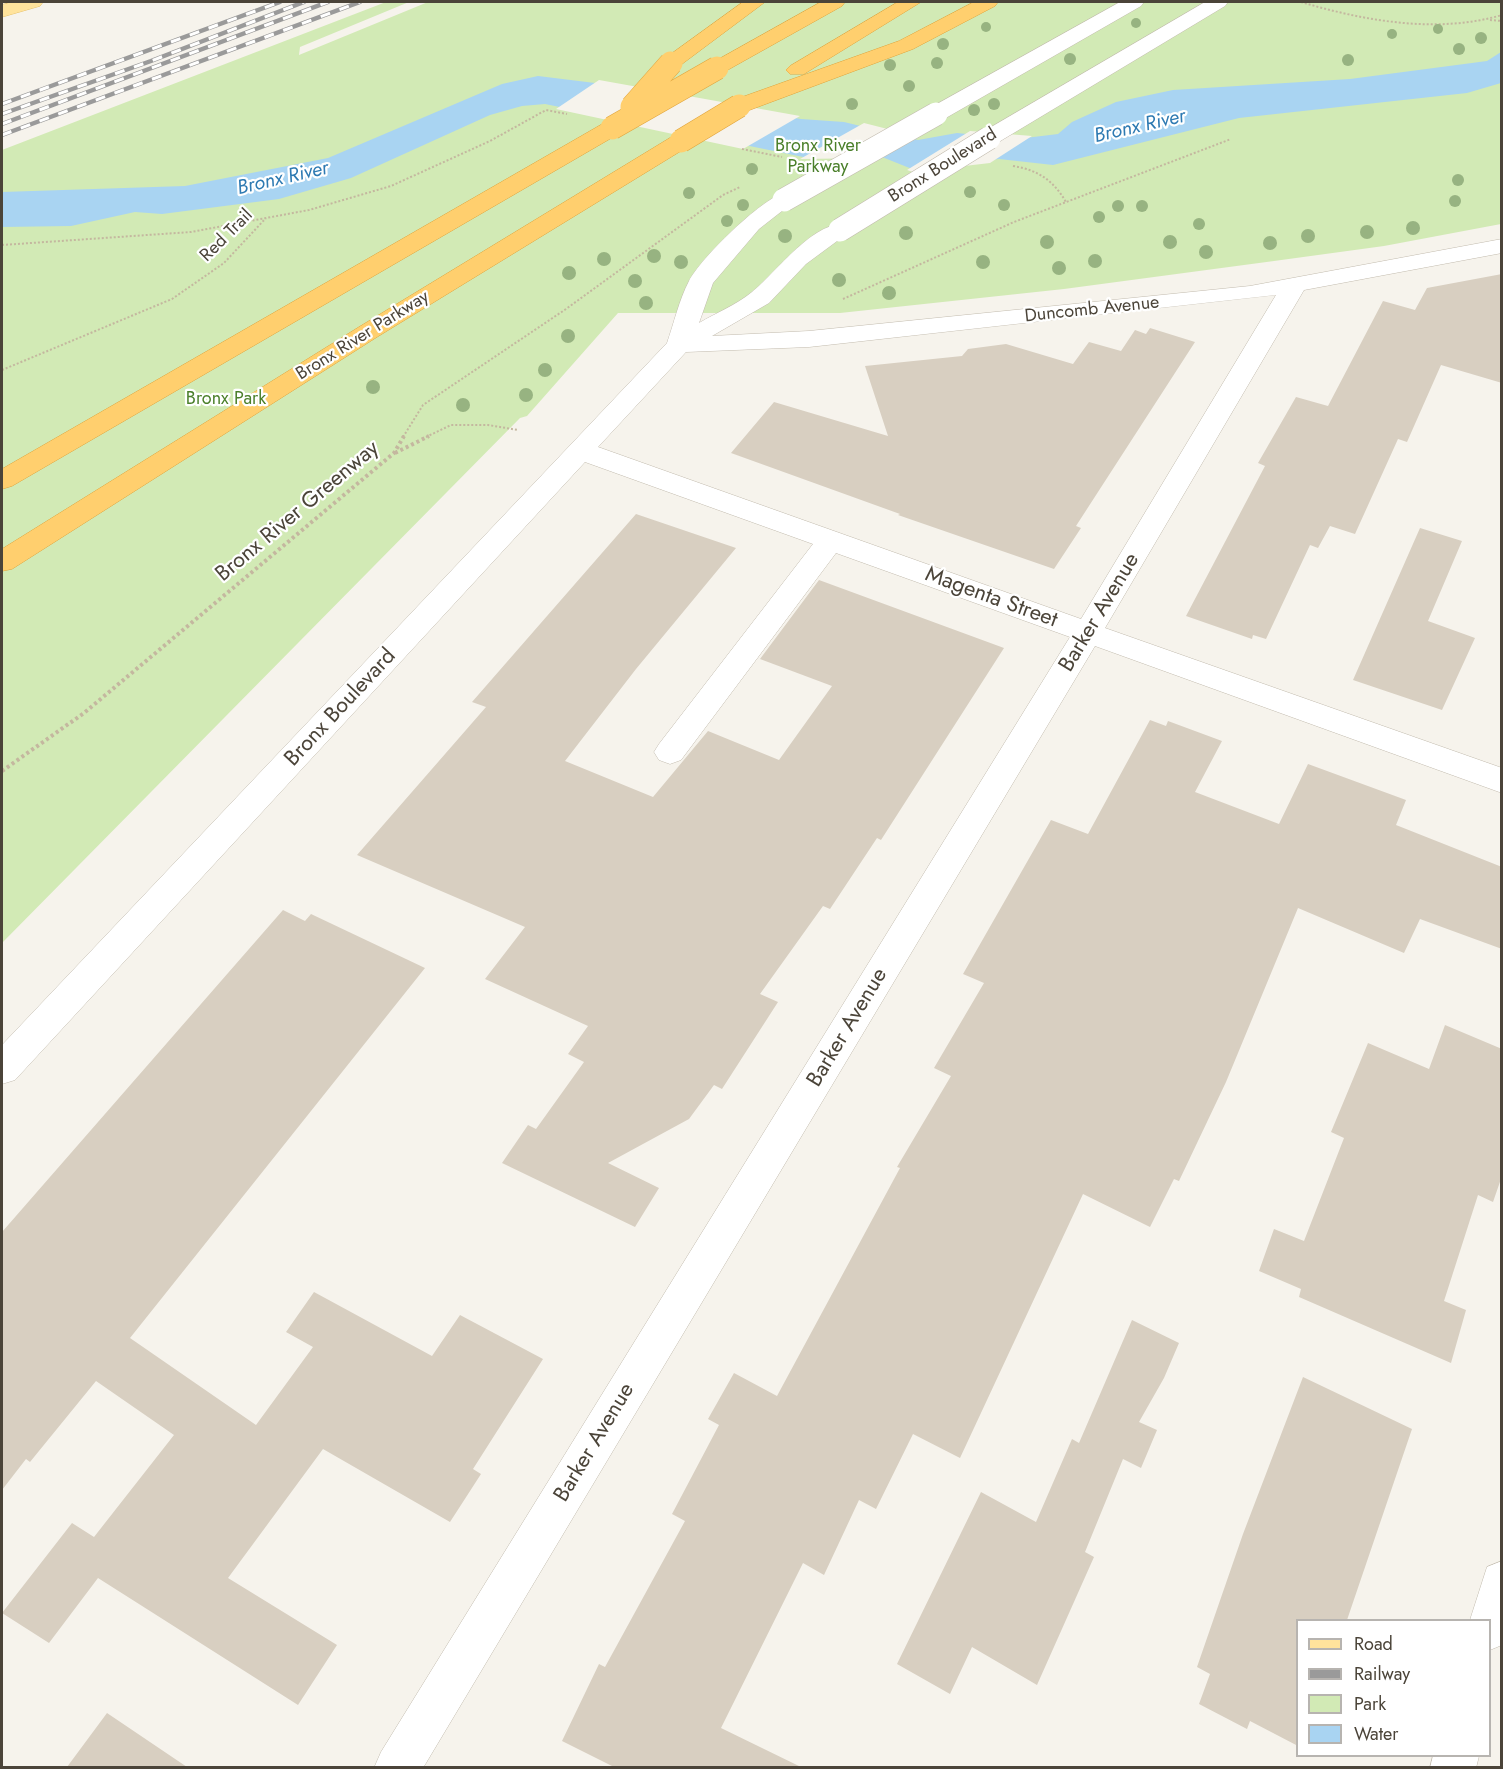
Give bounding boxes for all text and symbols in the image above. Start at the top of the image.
water label: Bronx River [1092,105,1188,149]
street label: Bronx Boulevard [885,124,1001,208]
park label: Bronx River Parkway [775,136,861,178]
water label: Bronx River [235,157,331,201]
street label: Red Trail [196,205,258,267]
street label: Bronx River Parkway [293,286,433,386]
street label: Duncomb Avenue [1024,292,1160,328]
park label: Bronx Park [186,389,266,411]
street label: Bronx River Greenway [211,436,385,588]
street label: Barker Avenue [1054,549,1146,677]
street label: Magenta Street [921,562,1061,634]
street label: Bronx Boulevard [280,644,402,772]
street label: Barker Avenue [802,964,894,1092]
street label: Barker Avenue [549,1379,641,1507]
legend [1296,1619,1491,1757]
text: Road [1354,1631,1393,1657]
text: Railway [1354,1661,1410,1687]
text: Park [1354,1691,1386,1717]
text: Water [1354,1721,1398,1747]

